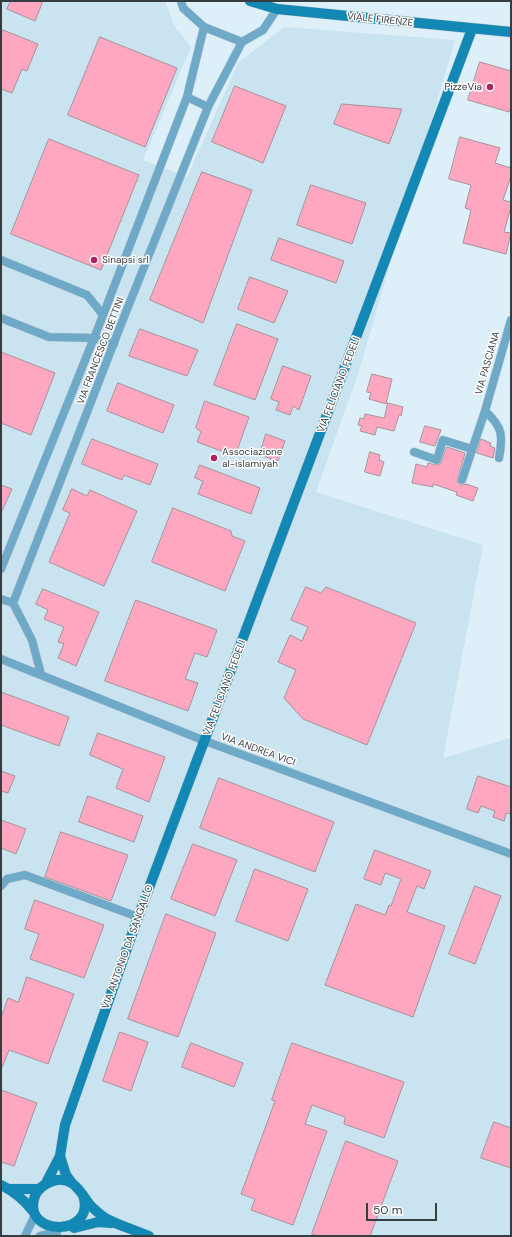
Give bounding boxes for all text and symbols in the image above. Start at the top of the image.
street label: VIALE FIRENZE [346,11,414,29]
place label: PizzeVia [444,81,482,93]
marker: PizzeVia [485,82,495,92]
place label: Sinapsi srl [102,254,149,266]
marker: Sinapsi srl [89,255,99,265]
street label: VIA FRANCESCO BETTINI [75,296,127,406]
street label: VIA PASCIANA [473,330,503,396]
street label: VIA FELICIANO FEDELI [315,335,363,435]
place label: Associazione al-islamiyah [222,446,282,470]
marker: Associazione al-islamiyah [209,453,219,463]
street label: VIA FELICIANO FEDELI [201,638,249,738]
street label: VIA ANDREA VICI [219,731,297,769]
street label: VIA ANTONIO DA SANGALLO [100,883,156,1011]
scale bar [368,1195,439,1221]
text: 50 m [373,1202,402,1218]

